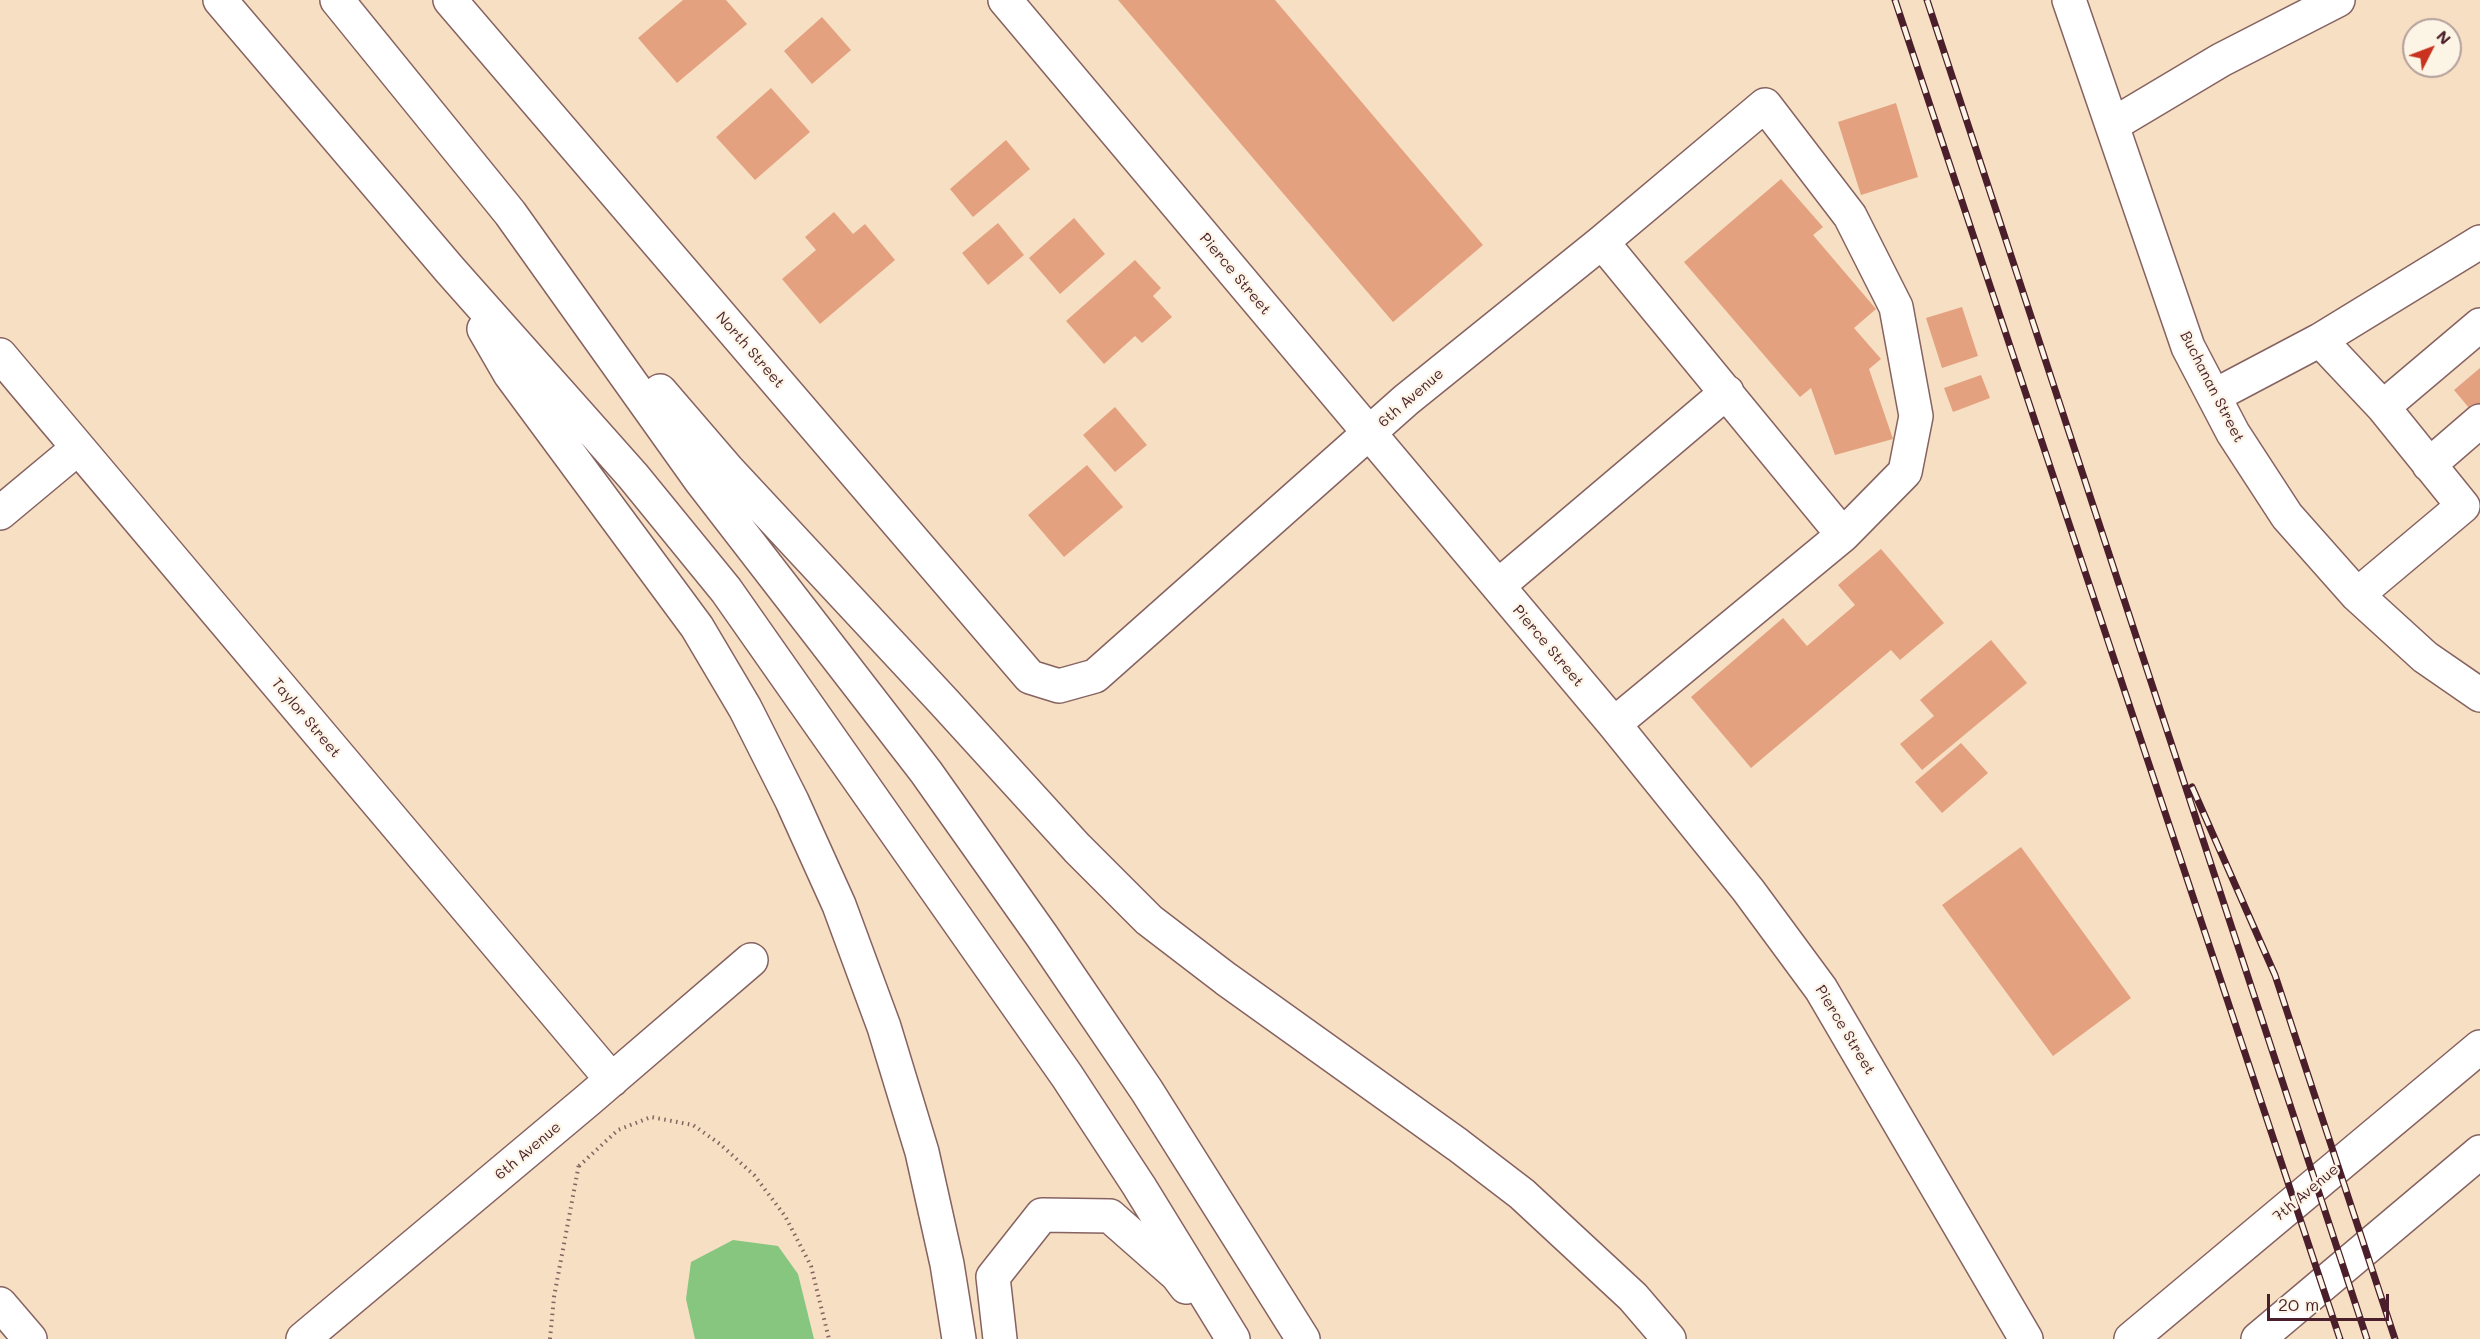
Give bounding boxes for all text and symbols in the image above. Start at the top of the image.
north arrow [2402,18,2462,78]
text: N [2432,25,2456,49]
street label: Pierce Street [1196,229,1274,319]
street label: North Street [712,308,788,392]
street label: Buchanan Street [2176,328,2248,446]
street label: 6th Avenue [1375,365,1447,431]
street label: Pierce Street [1509,601,1587,691]
street label: Taylor Street [268,675,344,761]
street label: Pierce Street [1811,982,1879,1078]
street label: 6th Avenue [491,1118,565,1184]
street label: 7th Avenue [2270,1160,2342,1226]
scale bar [2270,1282,2392,1320]
text: 20 m [2278,1292,2319,1316]

